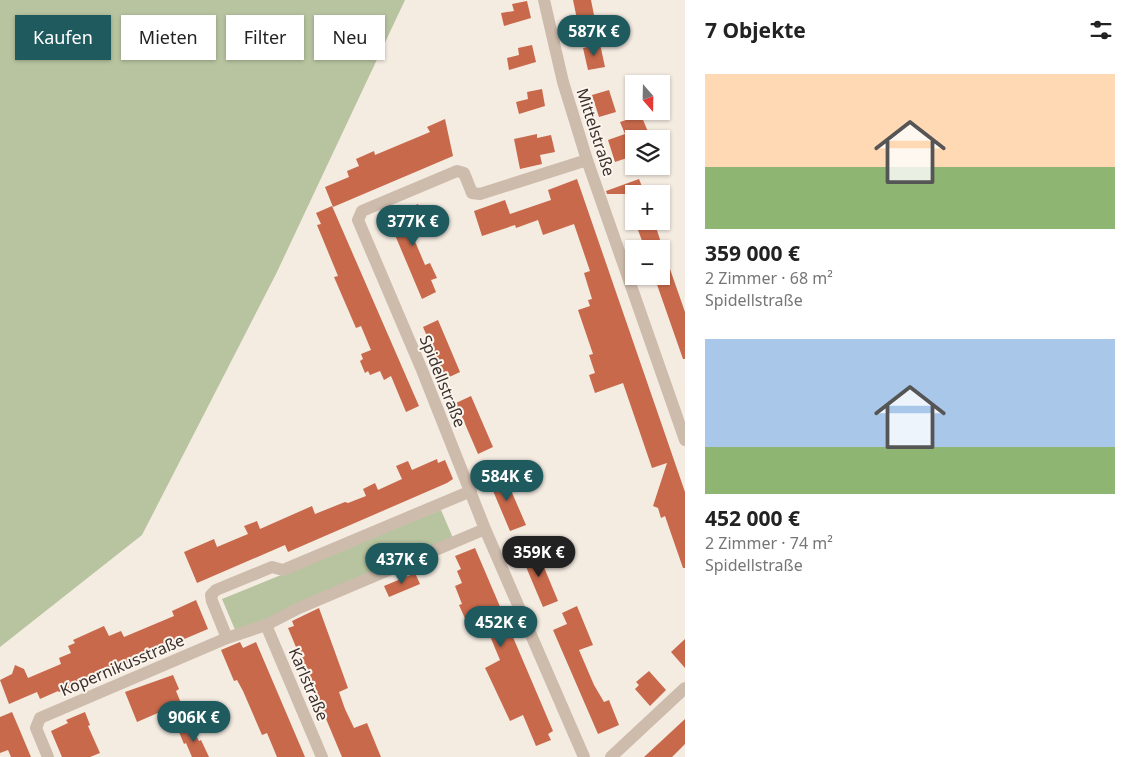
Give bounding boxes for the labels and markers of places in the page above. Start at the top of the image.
pin: 587K € [553,15,635,57]
pin: 377K € [372,204,454,247]
pin: 584K € [466,460,548,502]
pin: 359K € [498,536,580,578]
pin: 437K € [361,542,443,585]
pin: 452K € [460,606,542,648]
pin: 906K € [153,700,235,743]

